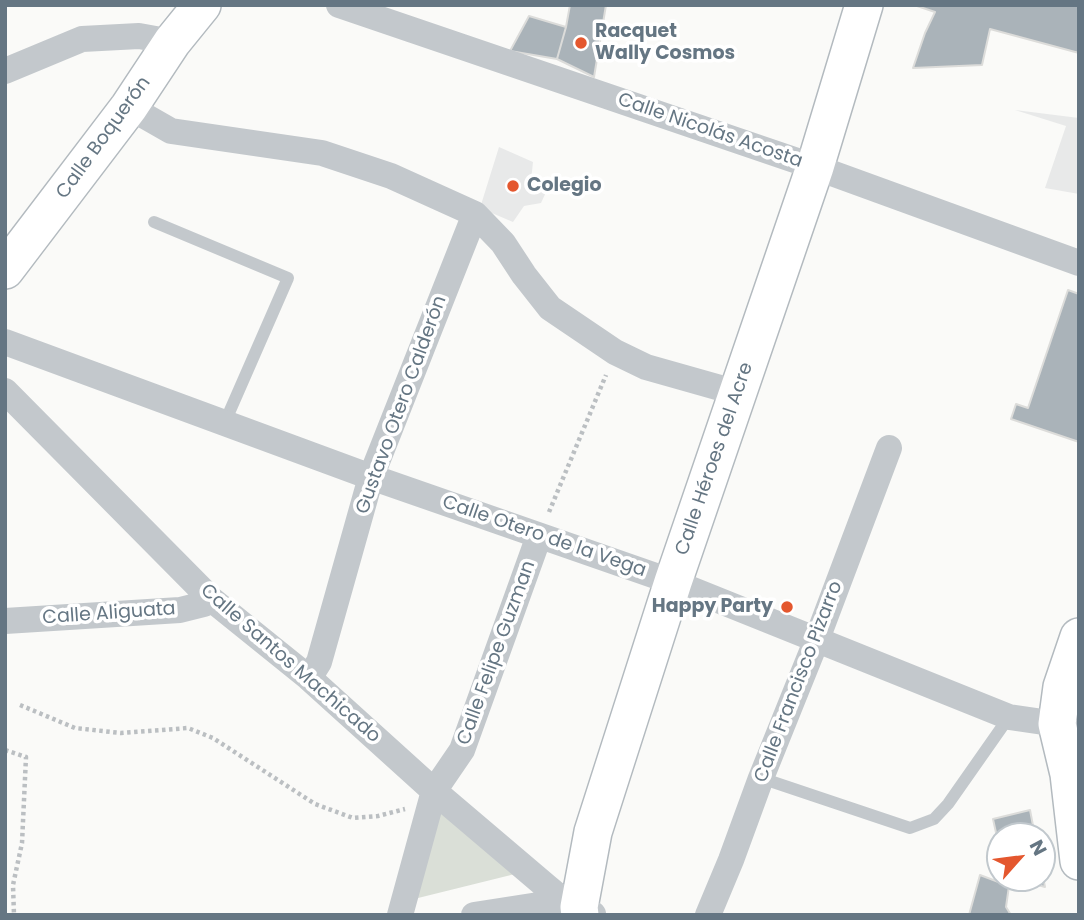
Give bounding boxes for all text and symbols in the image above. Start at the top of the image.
place label: Racquet Wally Cosmos [595,21,735,65]
marker: Racquet Wally Cosmos [573,35,589,51]
street label: Calle Boquerón [52,72,156,204]
street label: Calle Nicolás Acosta [615,89,805,173]
place label: Colegio [527,175,601,197]
marker: Colegio [505,178,521,194]
street label: Gustavo Otero Calderón [352,293,452,517]
street label: Calle Héroes del Acre [671,360,759,558]
street label: Calle Otero de la Vega [439,491,649,583]
street label: Calle Felipe Guzman [453,558,541,748]
street label: Calle Francisco Pizarro [750,578,848,786]
street label: Calle Santos Machicado [195,580,385,748]
place label: Happy Party [652,596,773,618]
street label: Calle Aliguata [42,598,176,630]
marker: Happy Party [779,599,795,615]
north arrow [986,822,1056,892]
text: N [1023,835,1053,860]

